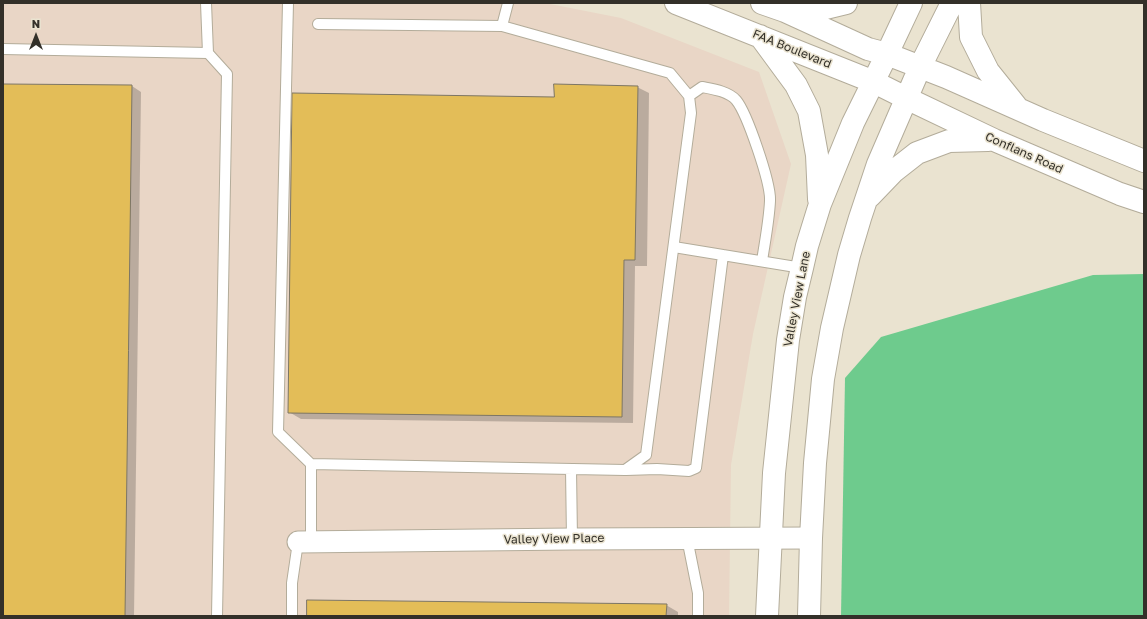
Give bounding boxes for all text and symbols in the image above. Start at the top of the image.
north arrow [16,16,56,56]
text: N [32,17,40,30]
street label: FAA Boulevard [750,27,834,71]
street label: Conflans Road [983,129,1065,177]
street label: Valley View Lane [781,250,813,348]
street label: Valley View Place [503,531,605,547]

